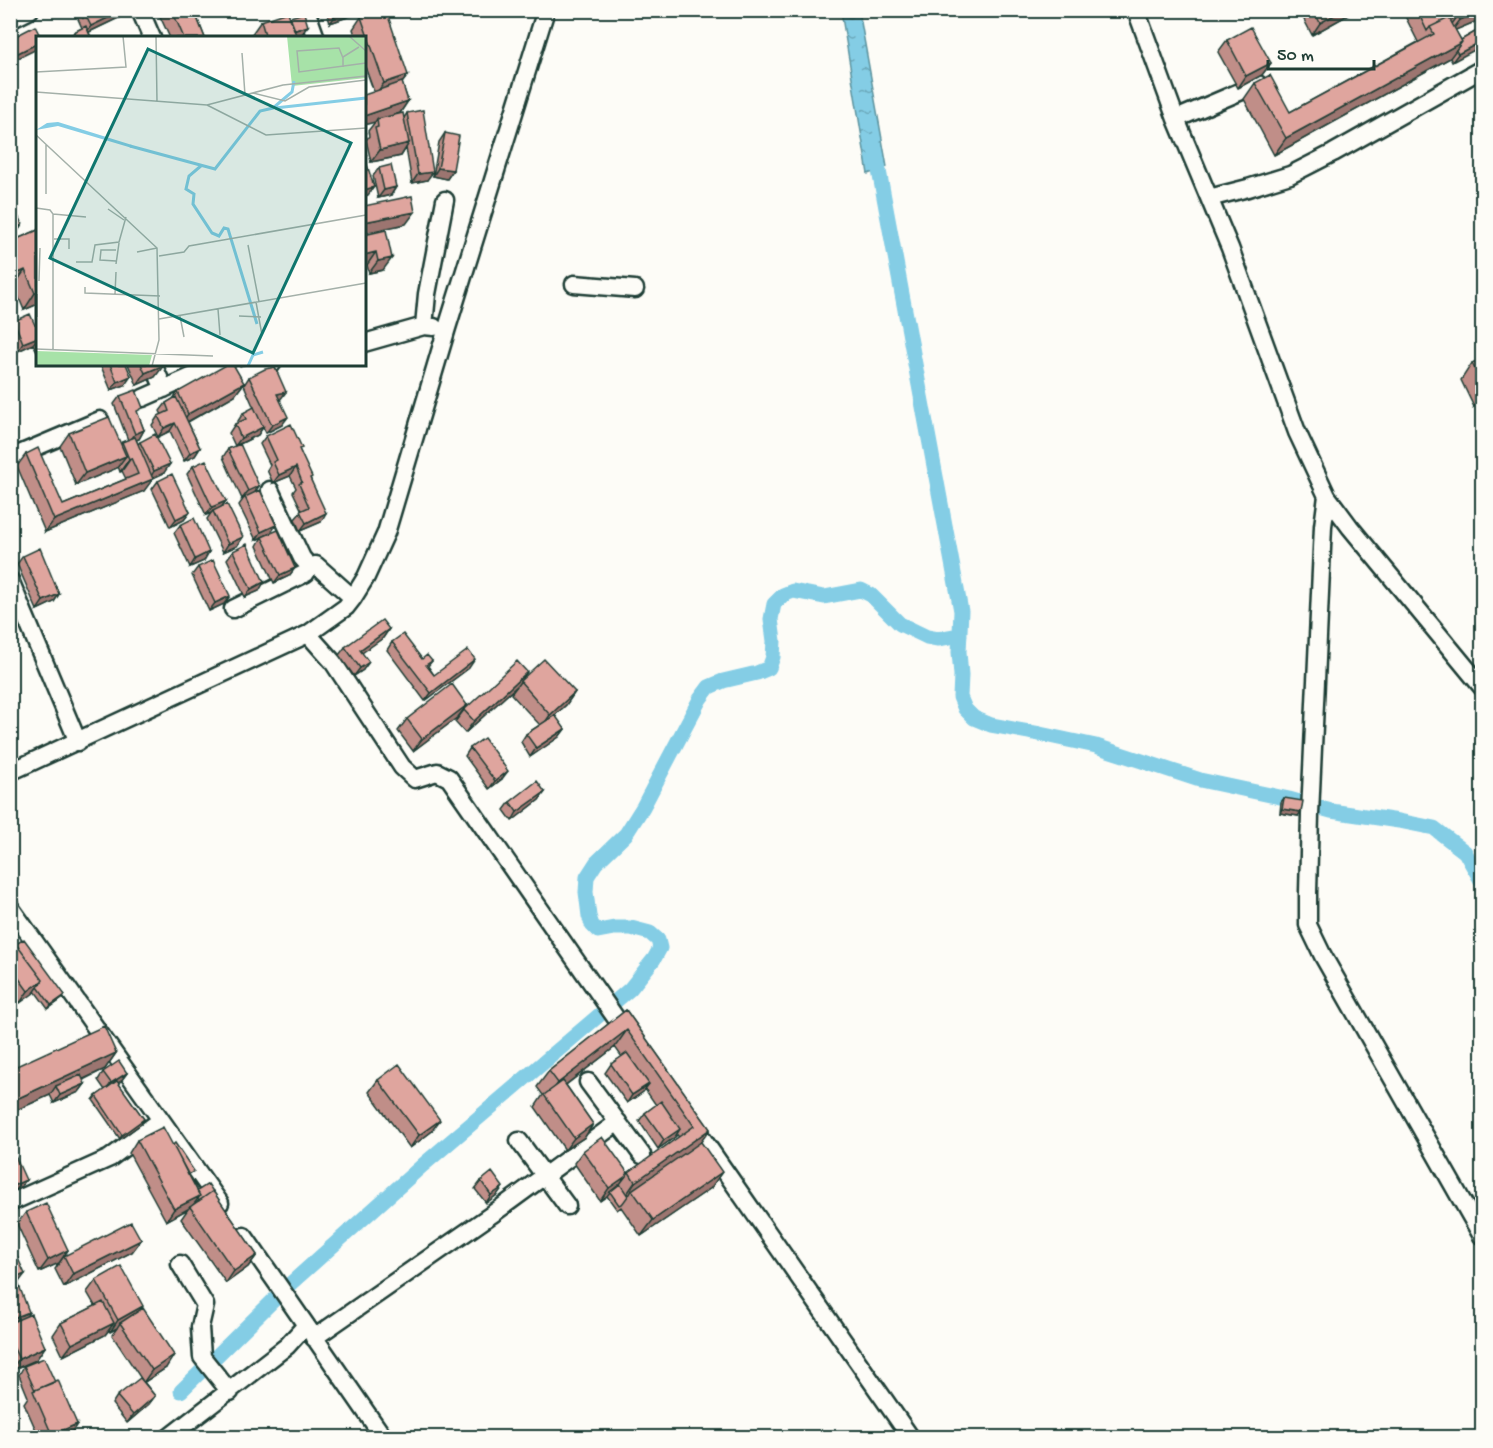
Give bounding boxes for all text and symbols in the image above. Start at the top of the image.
scale bar [1268,33,1374,71]
inset map [36,36,366,366]
text: 50 m [1277,46,1314,67]

